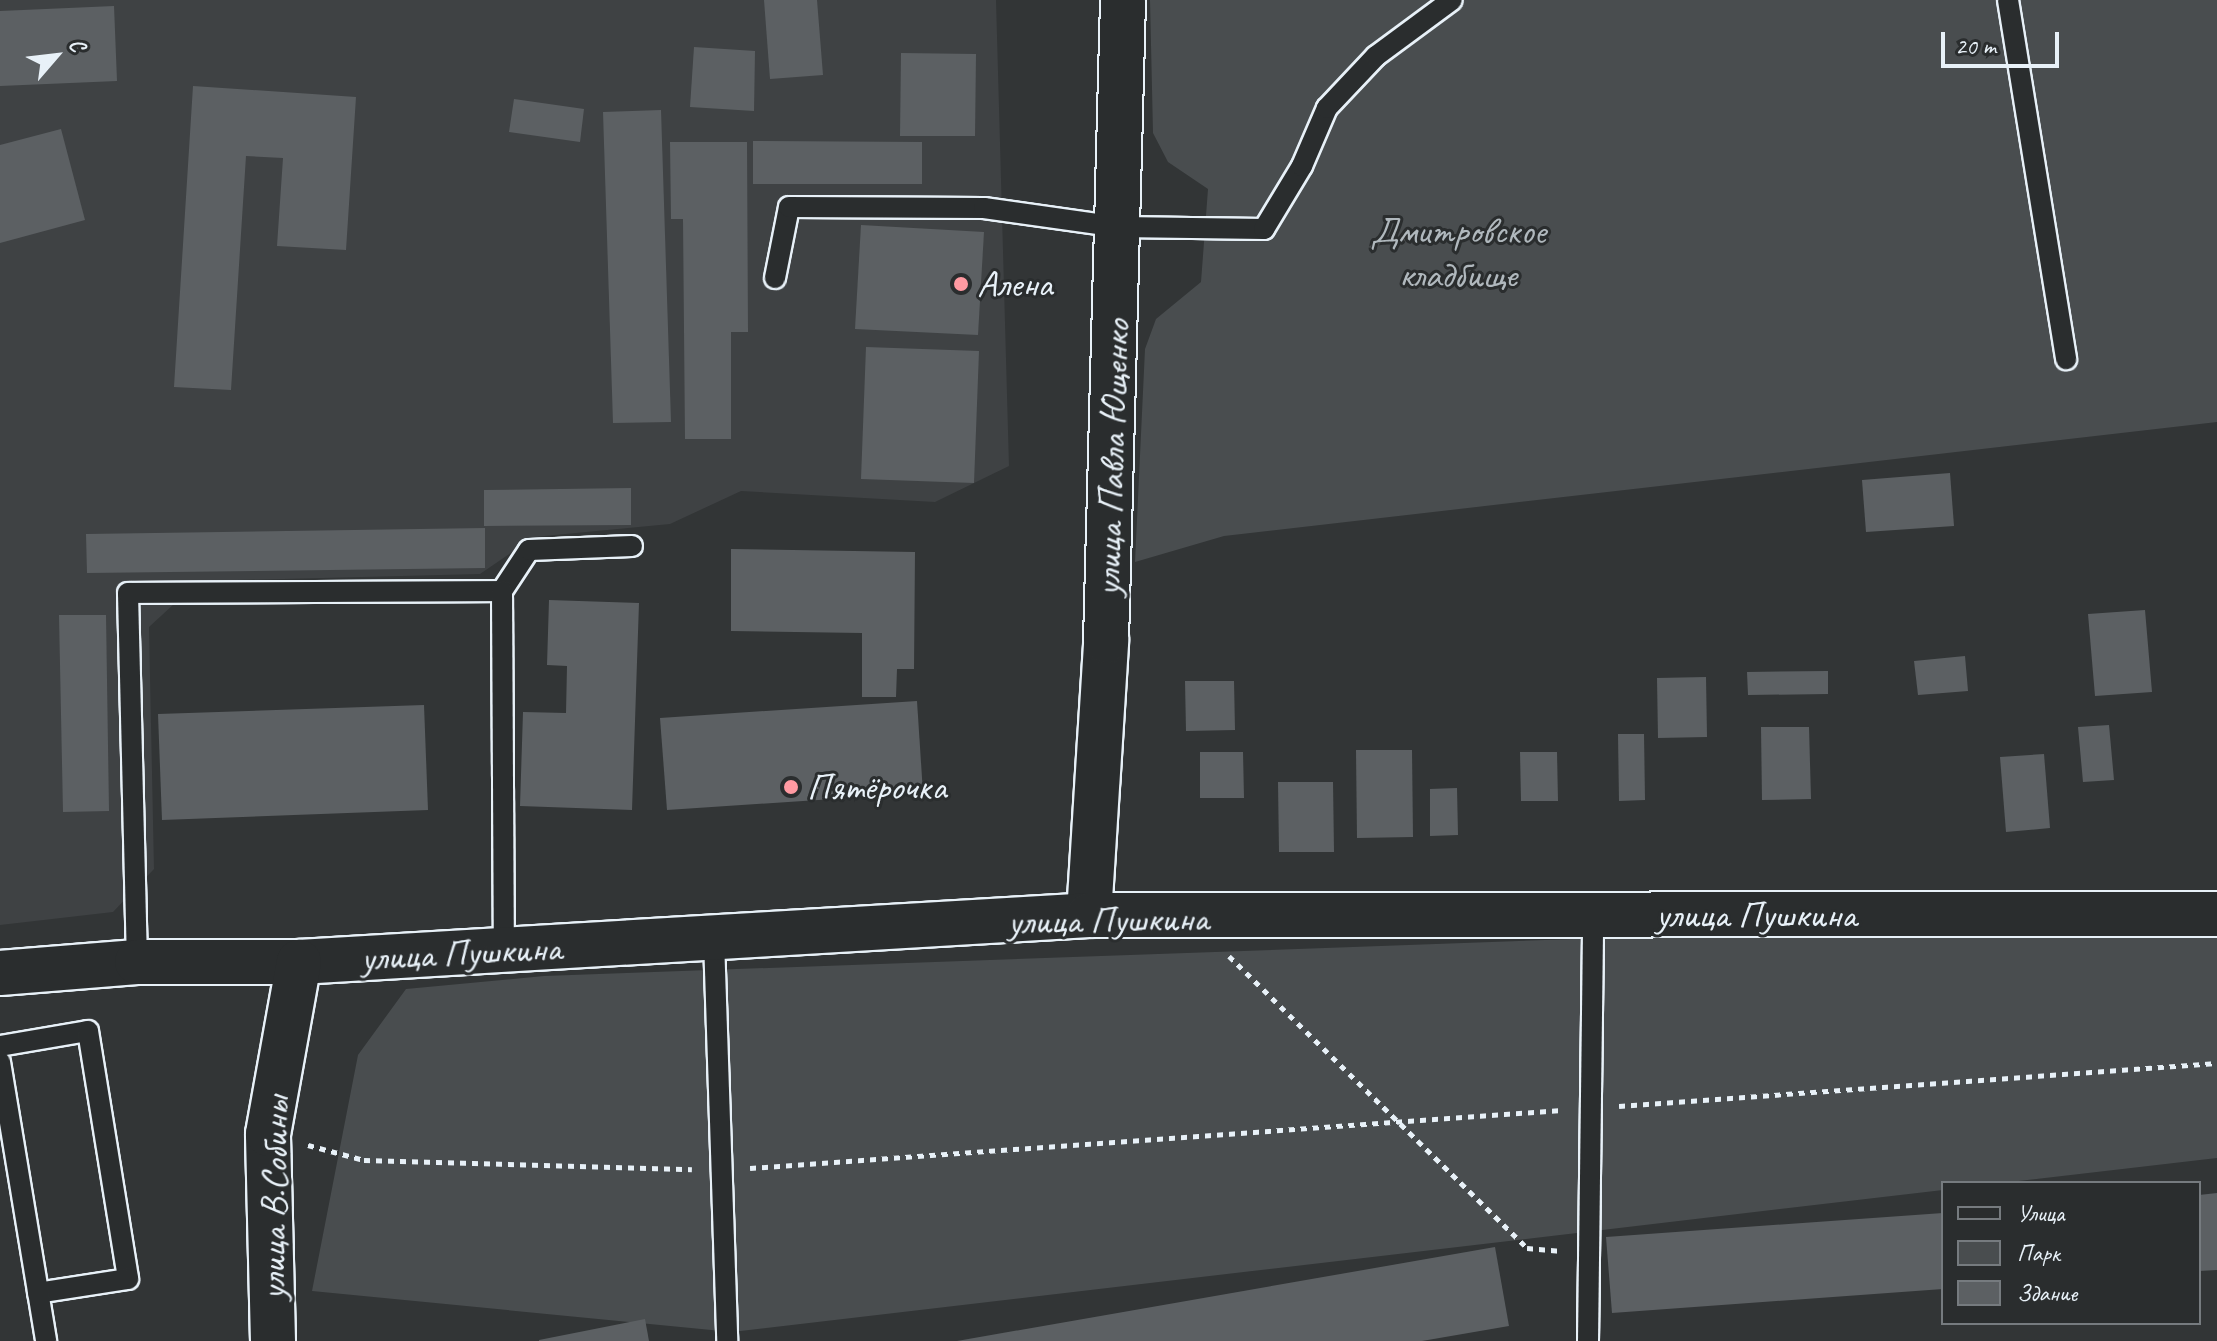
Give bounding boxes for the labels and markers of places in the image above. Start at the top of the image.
place label: Алена [977,261,1052,307]
marker: Алена [952,275,970,293]
place label: Пятёрочка [807,764,946,810]
marker: Пятёрочка [782,778,800,796]

